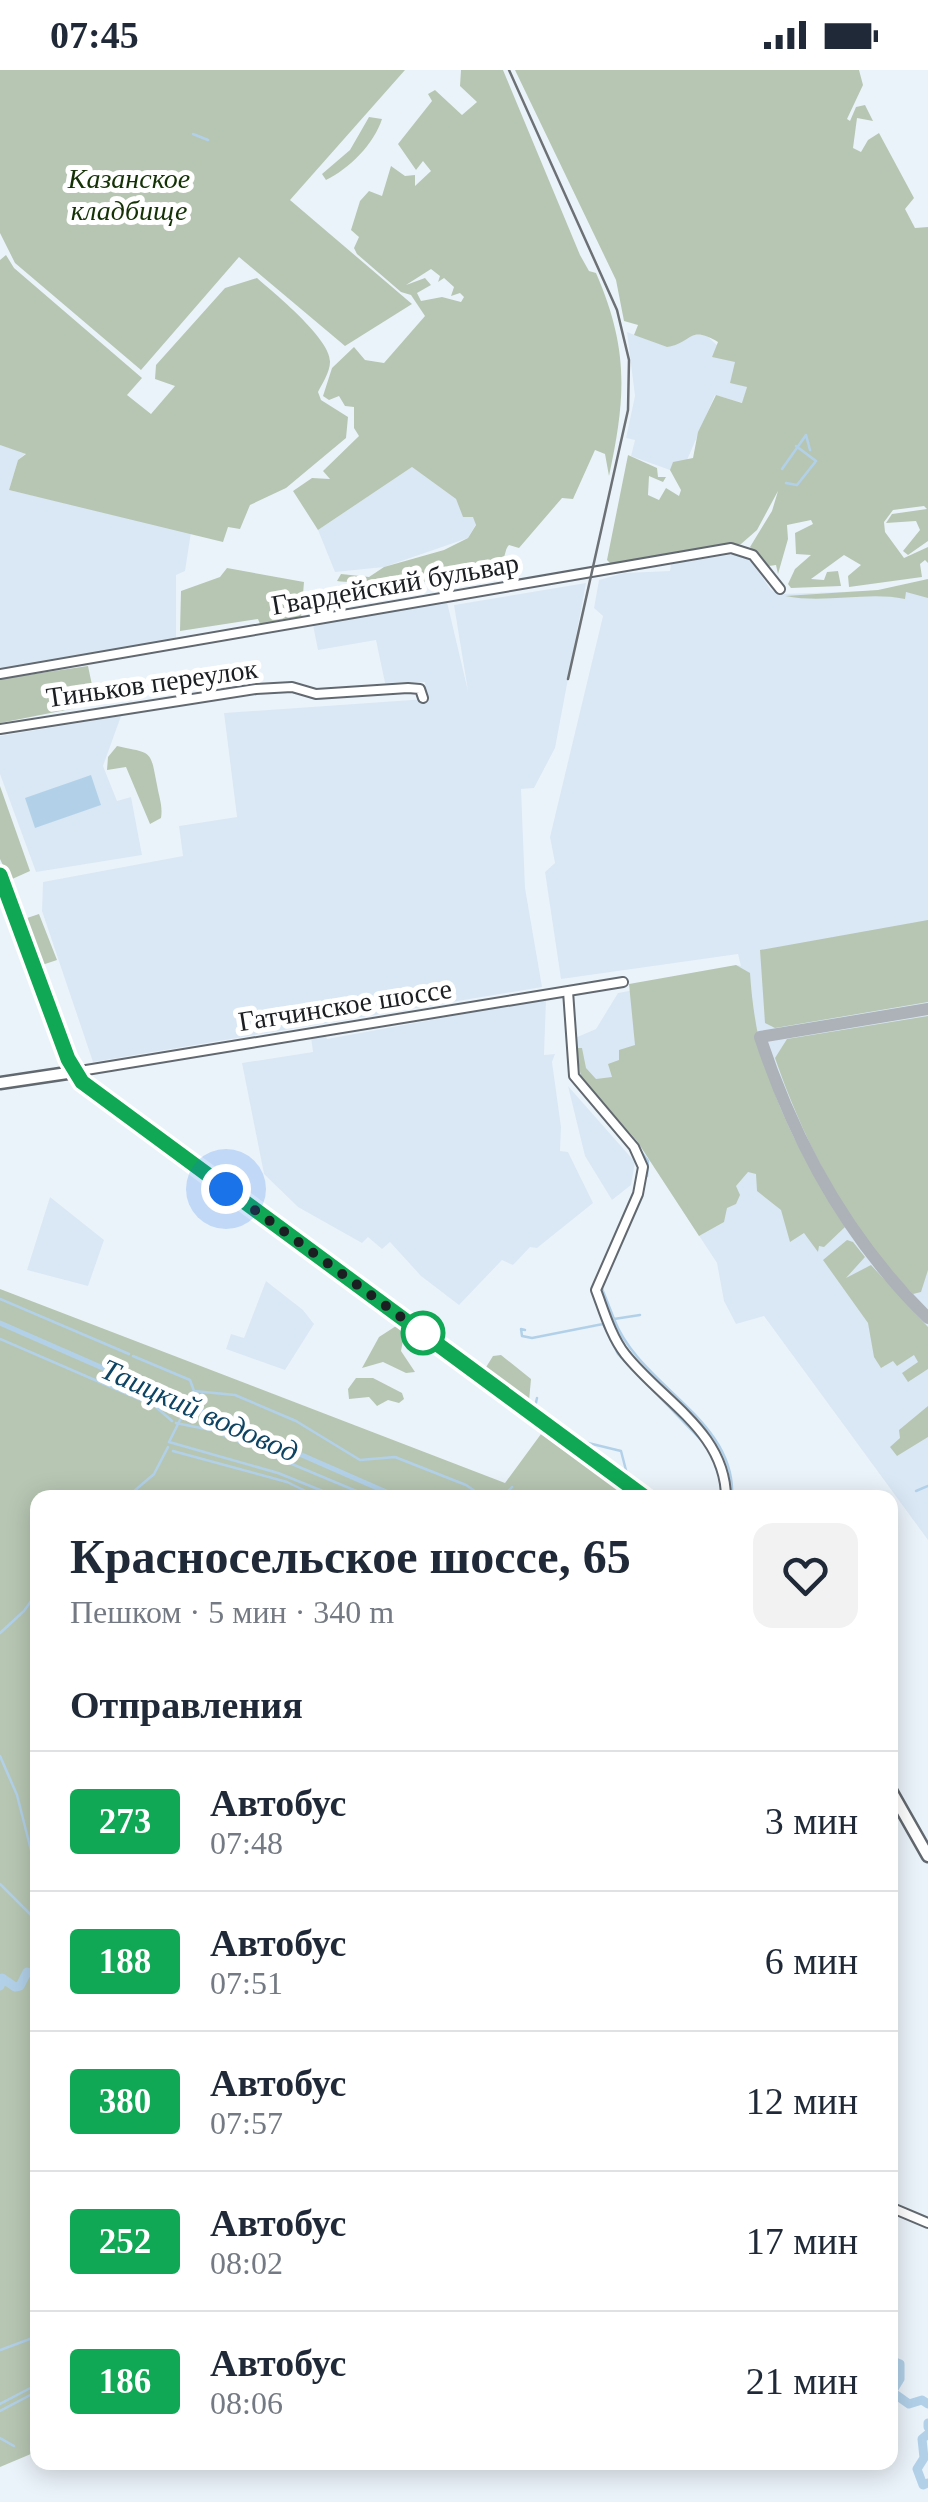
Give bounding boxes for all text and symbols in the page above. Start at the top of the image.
text: 07:45 [50,14,139,56]
park label: Казанское кладбище [67,163,190,226]
street label: Гвардейский бульвар [269,547,521,621]
street label: Тиньков переулок [44,653,260,713]
street label: Гатчинское шоссе [236,973,454,1037]
your location [201,1164,251,1214]
unlabelled marker [402,1312,444,1354]
water label: Таицкий водовод [96,1352,304,1468]
button: heart [753,1523,858,1628]
text: Красносельское шоссе, 65 [70,1530,631,1583]
text: Пешком · 5 мин · 340 m [70,1594,394,1630]
text: Отправления [70,1684,303,1726]
text: Автобус [210,1782,346,1824]
text: 3 мин [765,1800,858,1842]
text: 273 [99,1802,151,1841]
text: 07:48 [210,1825,283,1861]
text: Автобус [210,1922,346,1964]
text: 6 мин [765,1940,858,1982]
text: 188 [99,1942,151,1981]
text: 07:51 [210,1965,283,2001]
text: Автобус [210,2062,346,2104]
text: 12 мин [746,2080,858,2122]
text: 380 [99,2082,151,2121]
text: 07:57 [210,2105,283,2141]
text: Автобус [210,2202,346,2244]
text: 17 мин [746,2220,858,2262]
text: 252 [99,2222,151,2261]
text: 08:02 [210,2245,283,2281]
text: Автобус [210,2342,346,2384]
text: 21 мин [746,2360,858,2402]
text: 186 [99,2362,151,2401]
text: 08:06 [210,2385,283,2421]

